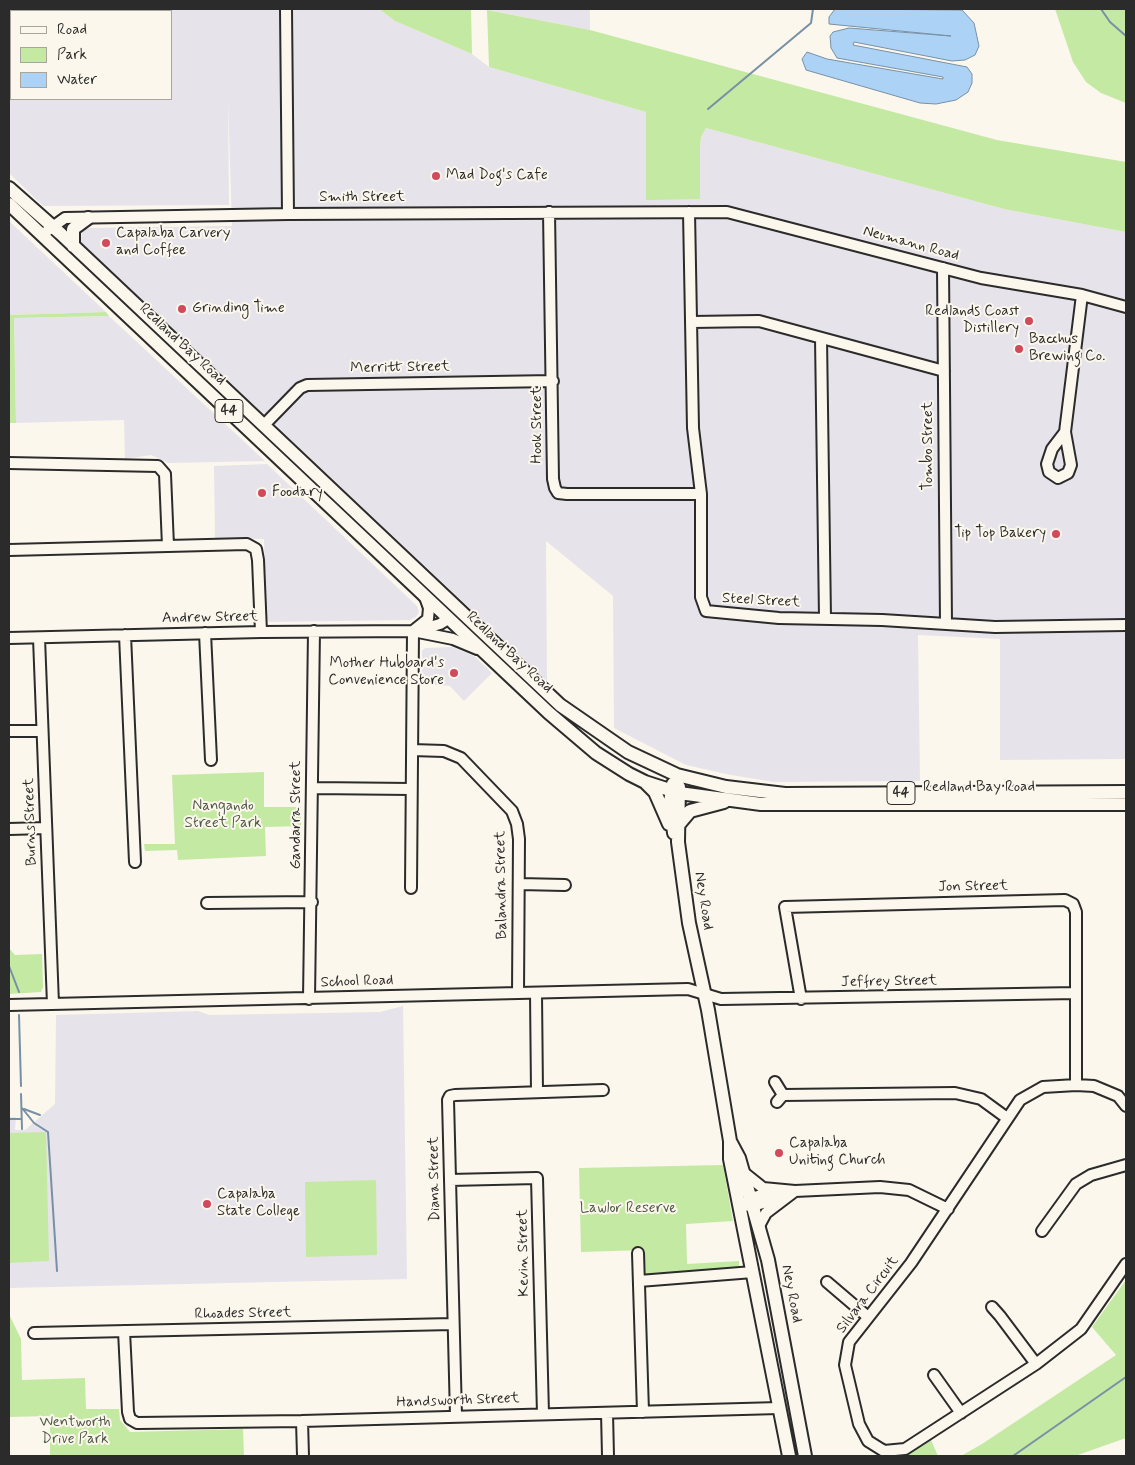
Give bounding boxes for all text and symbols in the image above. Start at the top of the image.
legend [10,10,172,100]
text: Road [57,20,87,40]
text: Park [57,45,87,65]
text: Water [57,70,97,90]
place label: Mad Dog's Cafe [446,167,548,185]
marker: Mad Dog's Cafe [430,170,442,182]
street label: Smith Street [319,189,405,207]
street label: Neumann Road [861,223,961,265]
place label: Capalaba Carvery and Coffee [116,225,230,260]
marker: Capalaba Carvery and Coffee [100,237,112,249]
street label: Redland Bay Road [135,300,229,390]
place label: Grinding Time [192,300,285,318]
marker: Grinding Time [176,303,188,315]
place label: Redlands Coast Distillery [925,303,1019,338]
marker: Redlands Coast Distillery [1023,315,1035,327]
place label: Bacchus Brewing Co. [1029,331,1105,366]
marker: Bacchus Brewing Co. [1013,343,1025,355]
street label: Merritt Street [350,358,450,378]
street label: Hook Street [529,386,547,464]
road number: 44 [215,400,243,422]
street label: Tombo Street [920,401,938,491]
place label: Foodary [272,484,323,502]
marker: Foodary [256,487,268,499]
place label: Tip Top Bakery [954,525,1046,543]
marker: Tip Top Bakery [1050,528,1062,540]
street label: Steel Street [722,590,800,612]
street label: Andrew Street [162,608,258,628]
street label: Redland Bay Road [462,608,556,698]
place label: Mother Hubbard's Convenience Store [328,655,444,690]
marker: Mother Hubbard's Convenience Store [448,667,460,679]
street label: Gandarra Street [288,761,306,869]
street label: Burns Street [20,778,42,866]
street label: Redland Bay Road [923,779,1035,797]
road number: 44 [887,781,915,804]
park label: Nangando Street Park [185,798,261,833]
street label: Balandra Street [492,831,512,939]
street label: Ney Road [690,871,716,931]
street label: Jon Street [938,877,1008,897]
street label: School Road [320,972,394,992]
street label: Jeffrey Street [841,972,937,992]
place label: Capalaba Uniting Church [789,1135,886,1170]
street label: Diana Street [425,1136,445,1222]
marker: Capalaba Uniting Church [773,1147,785,1159]
place label: Capalaba State College [217,1186,300,1221]
marker: Capalaba State College [201,1198,213,1210]
park label: Lawlor Reserve [580,1200,676,1218]
street label: Kevin Street [514,1209,534,1297]
street label: Silvara Circuit [833,1253,903,1337]
street label: Ney Road [777,1263,805,1325]
street label: Rhoades Street [194,1304,292,1324]
street label: Handsworth Street [396,1390,520,1412]
park label: Wentworth Drive Park [39,1414,111,1449]

